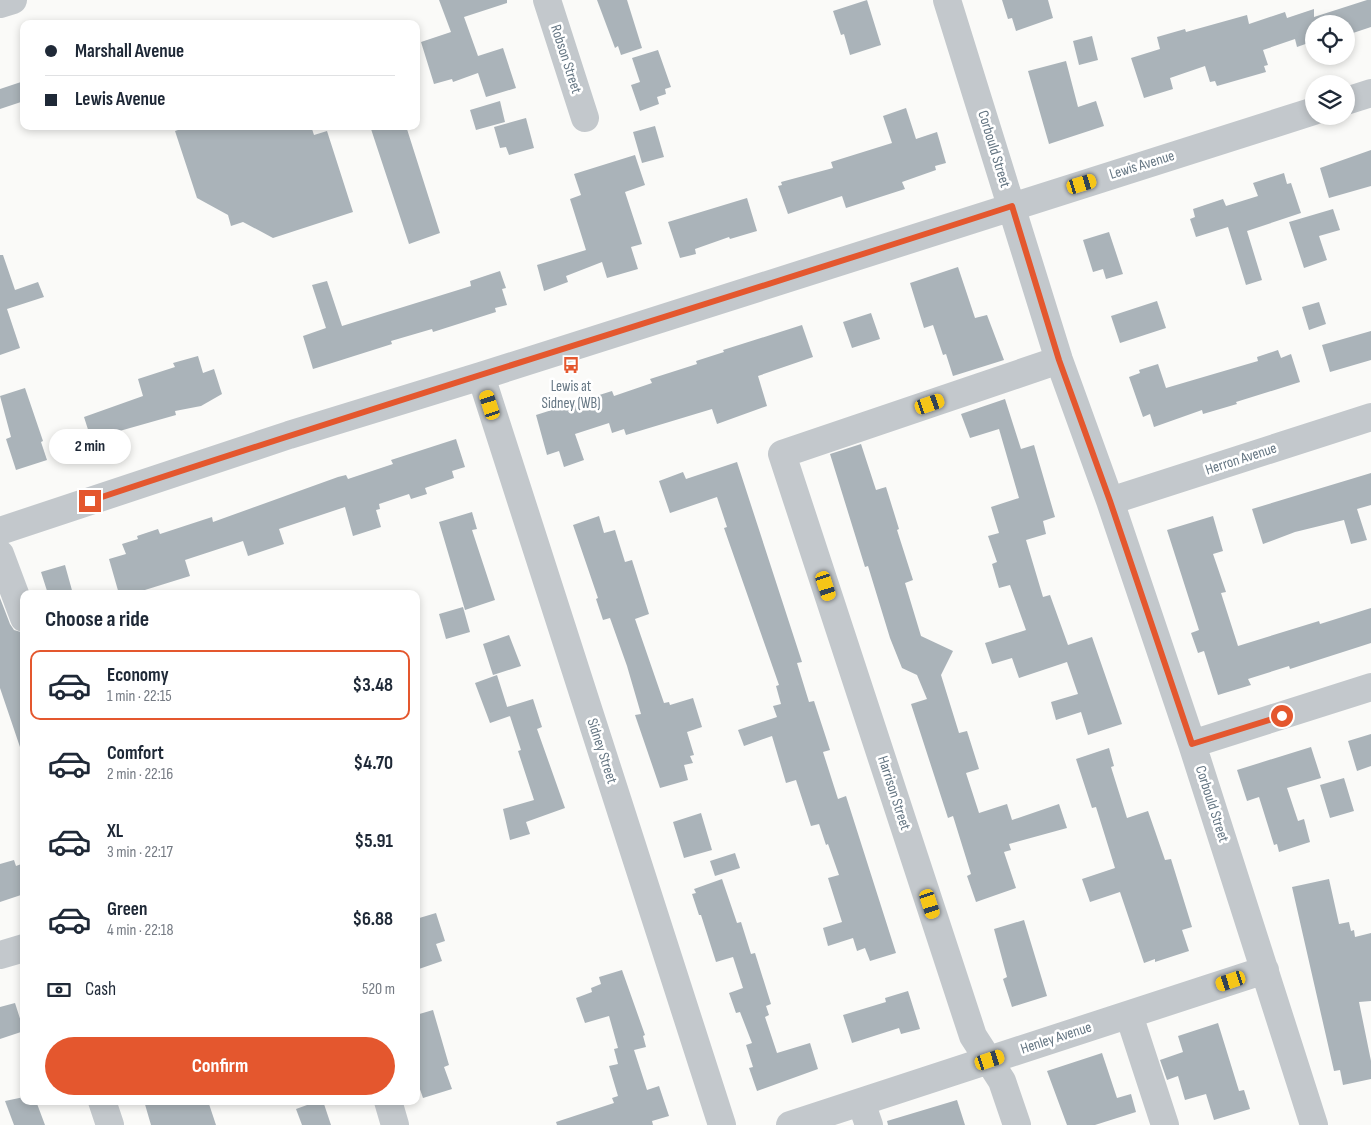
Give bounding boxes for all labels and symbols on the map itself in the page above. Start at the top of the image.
street label: Robson Street [546,22,586,96]
street label: Corbould Street [973,108,1015,190]
street label: Lewis Avenue [1107,146,1177,184]
car [1065,172,1098,196]
bus stop icon: Lewis at Sidney (WB) [561,355,581,375]
place label: Lewis at Sidney (WB) [542,377,600,413]
car [478,388,501,422]
car [913,392,946,416]
callout: 2 min [49,428,131,464]
street label: Herron Avenue [1203,439,1279,479]
route end [79,490,101,512]
car [814,569,837,603]
route start [1271,705,1293,727]
street label: Sidney Street [583,716,622,786]
street label: Harrison Street [873,754,915,833]
street label: Corbould Street [1191,763,1233,845]
car [918,887,941,921]
car [1214,969,1247,993]
street label: Henley Avenue [1018,1018,1094,1058]
car [973,1048,1006,1072]

